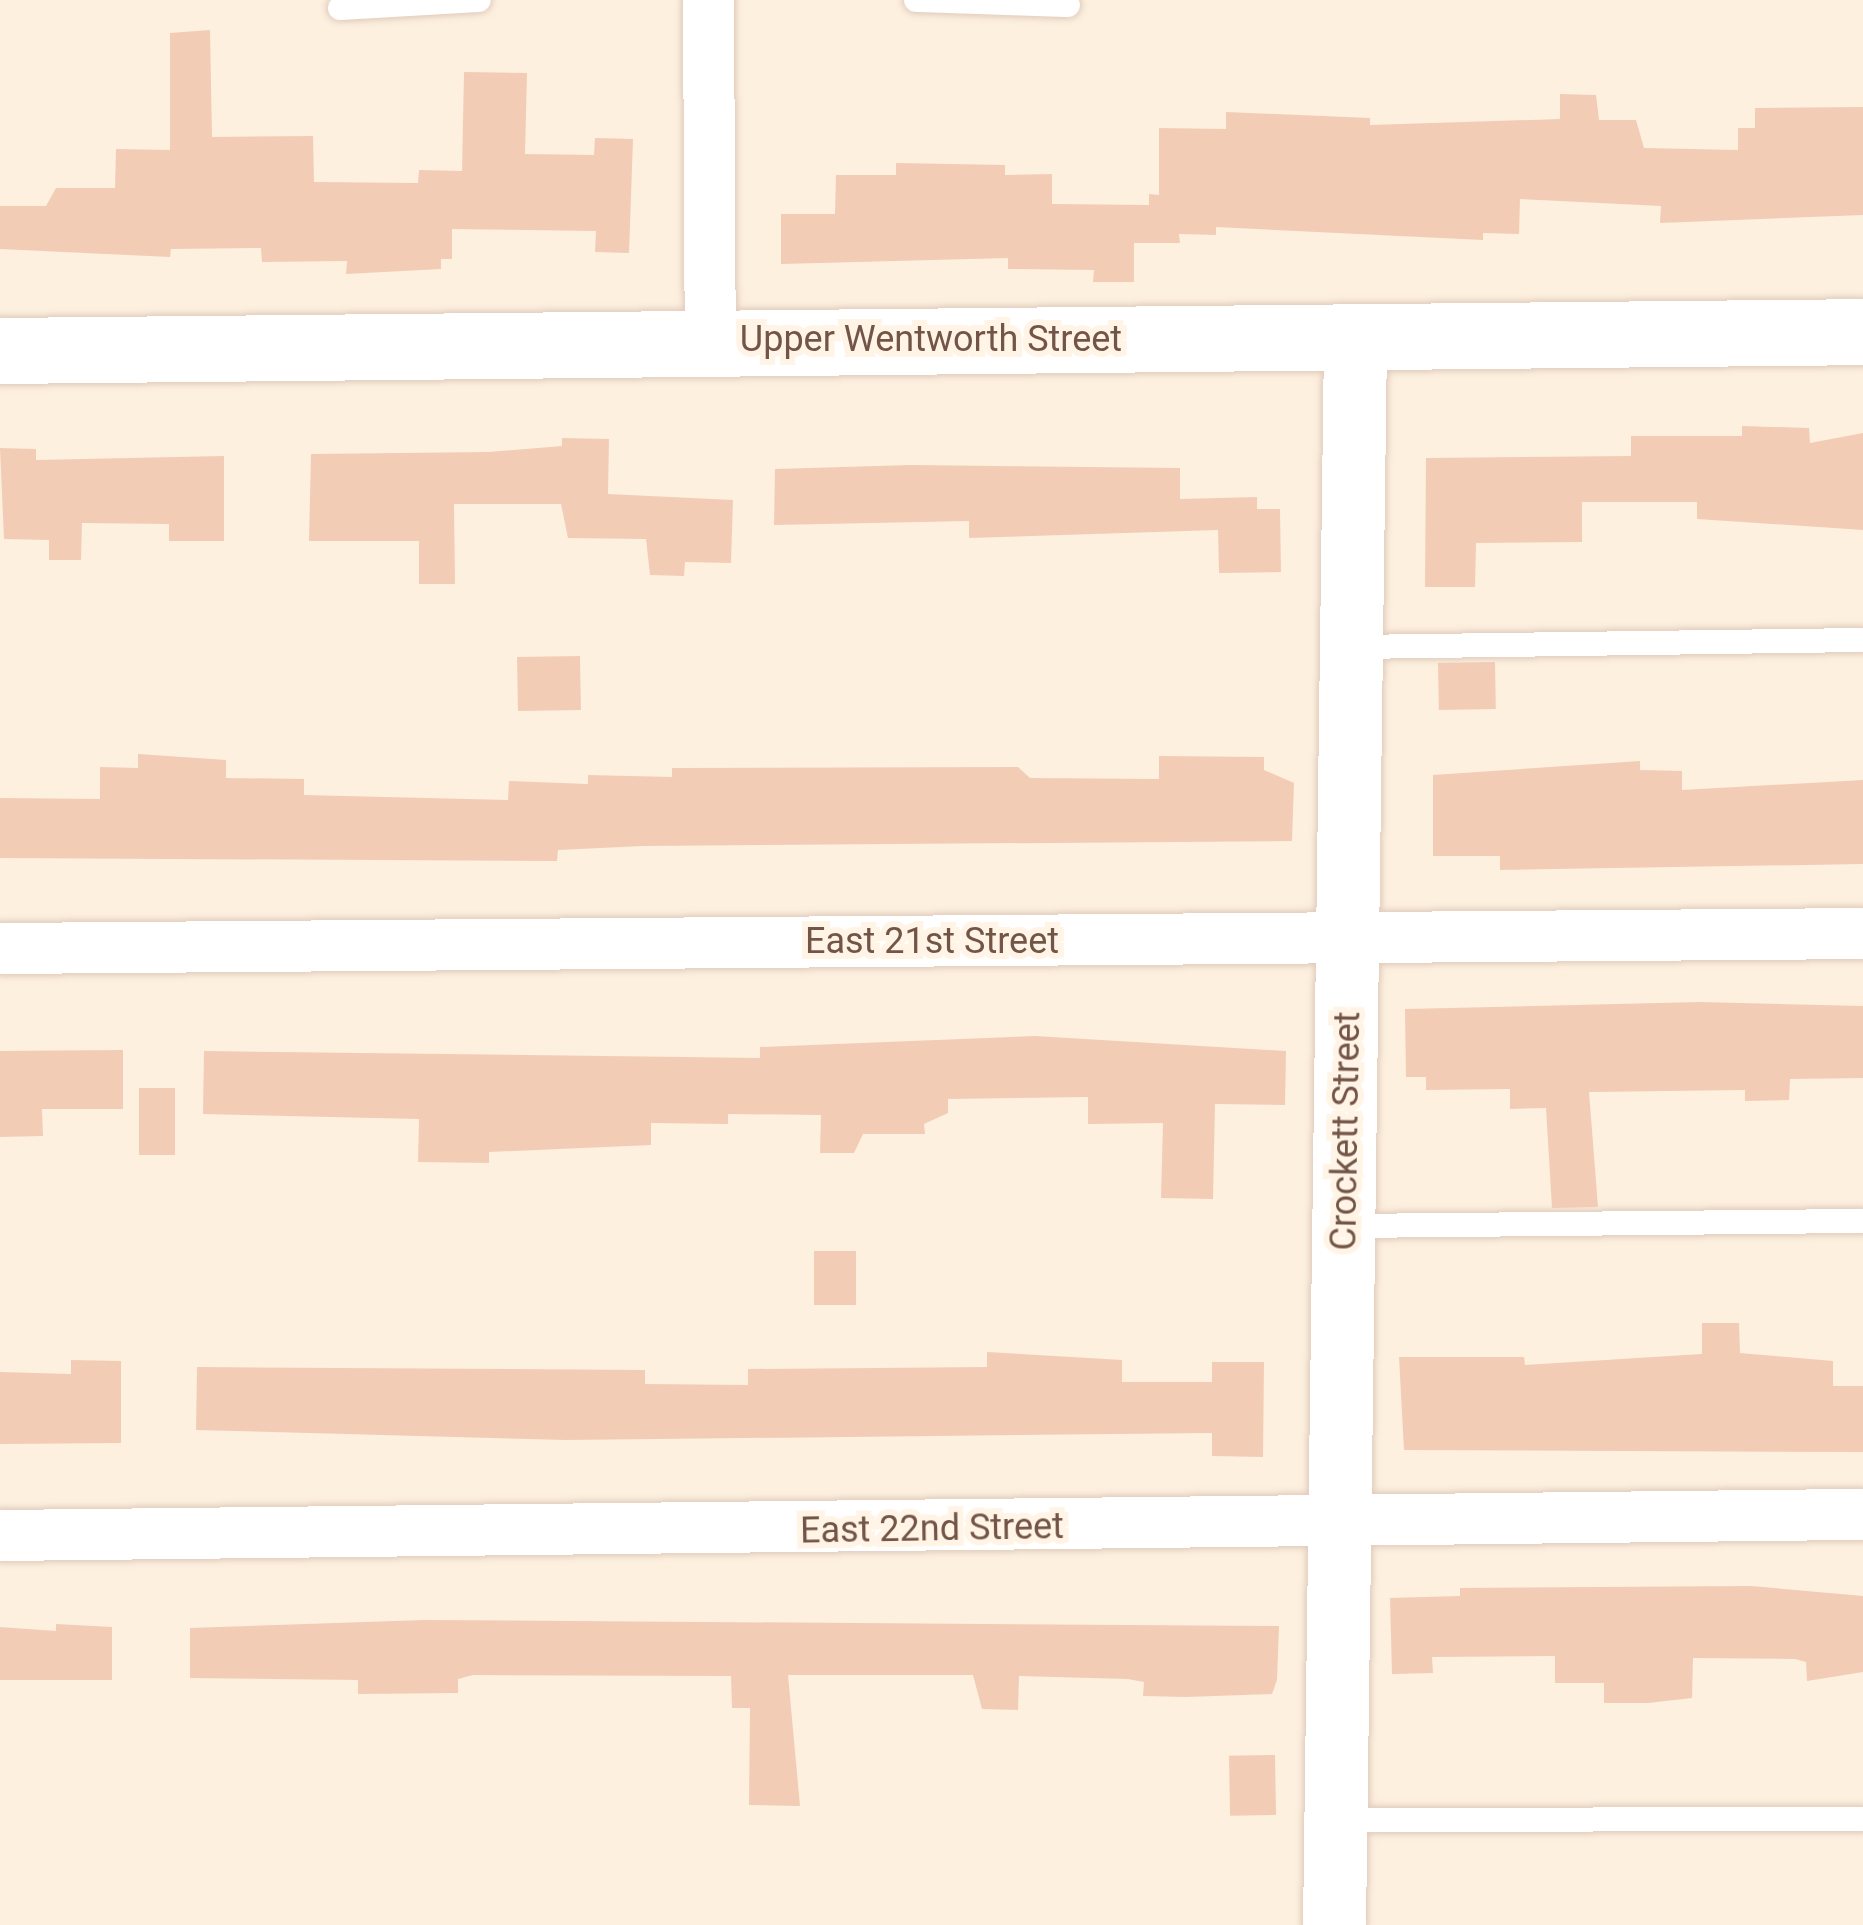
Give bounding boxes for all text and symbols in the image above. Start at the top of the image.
street label: Upper Wentworth Street [740,318,1122,362]
street label: East 21st Street [805,920,1059,964]
street label: Crockett Street [1322,1011,1370,1251]
street label: East 22nd Street [800,1505,1064,1553]

